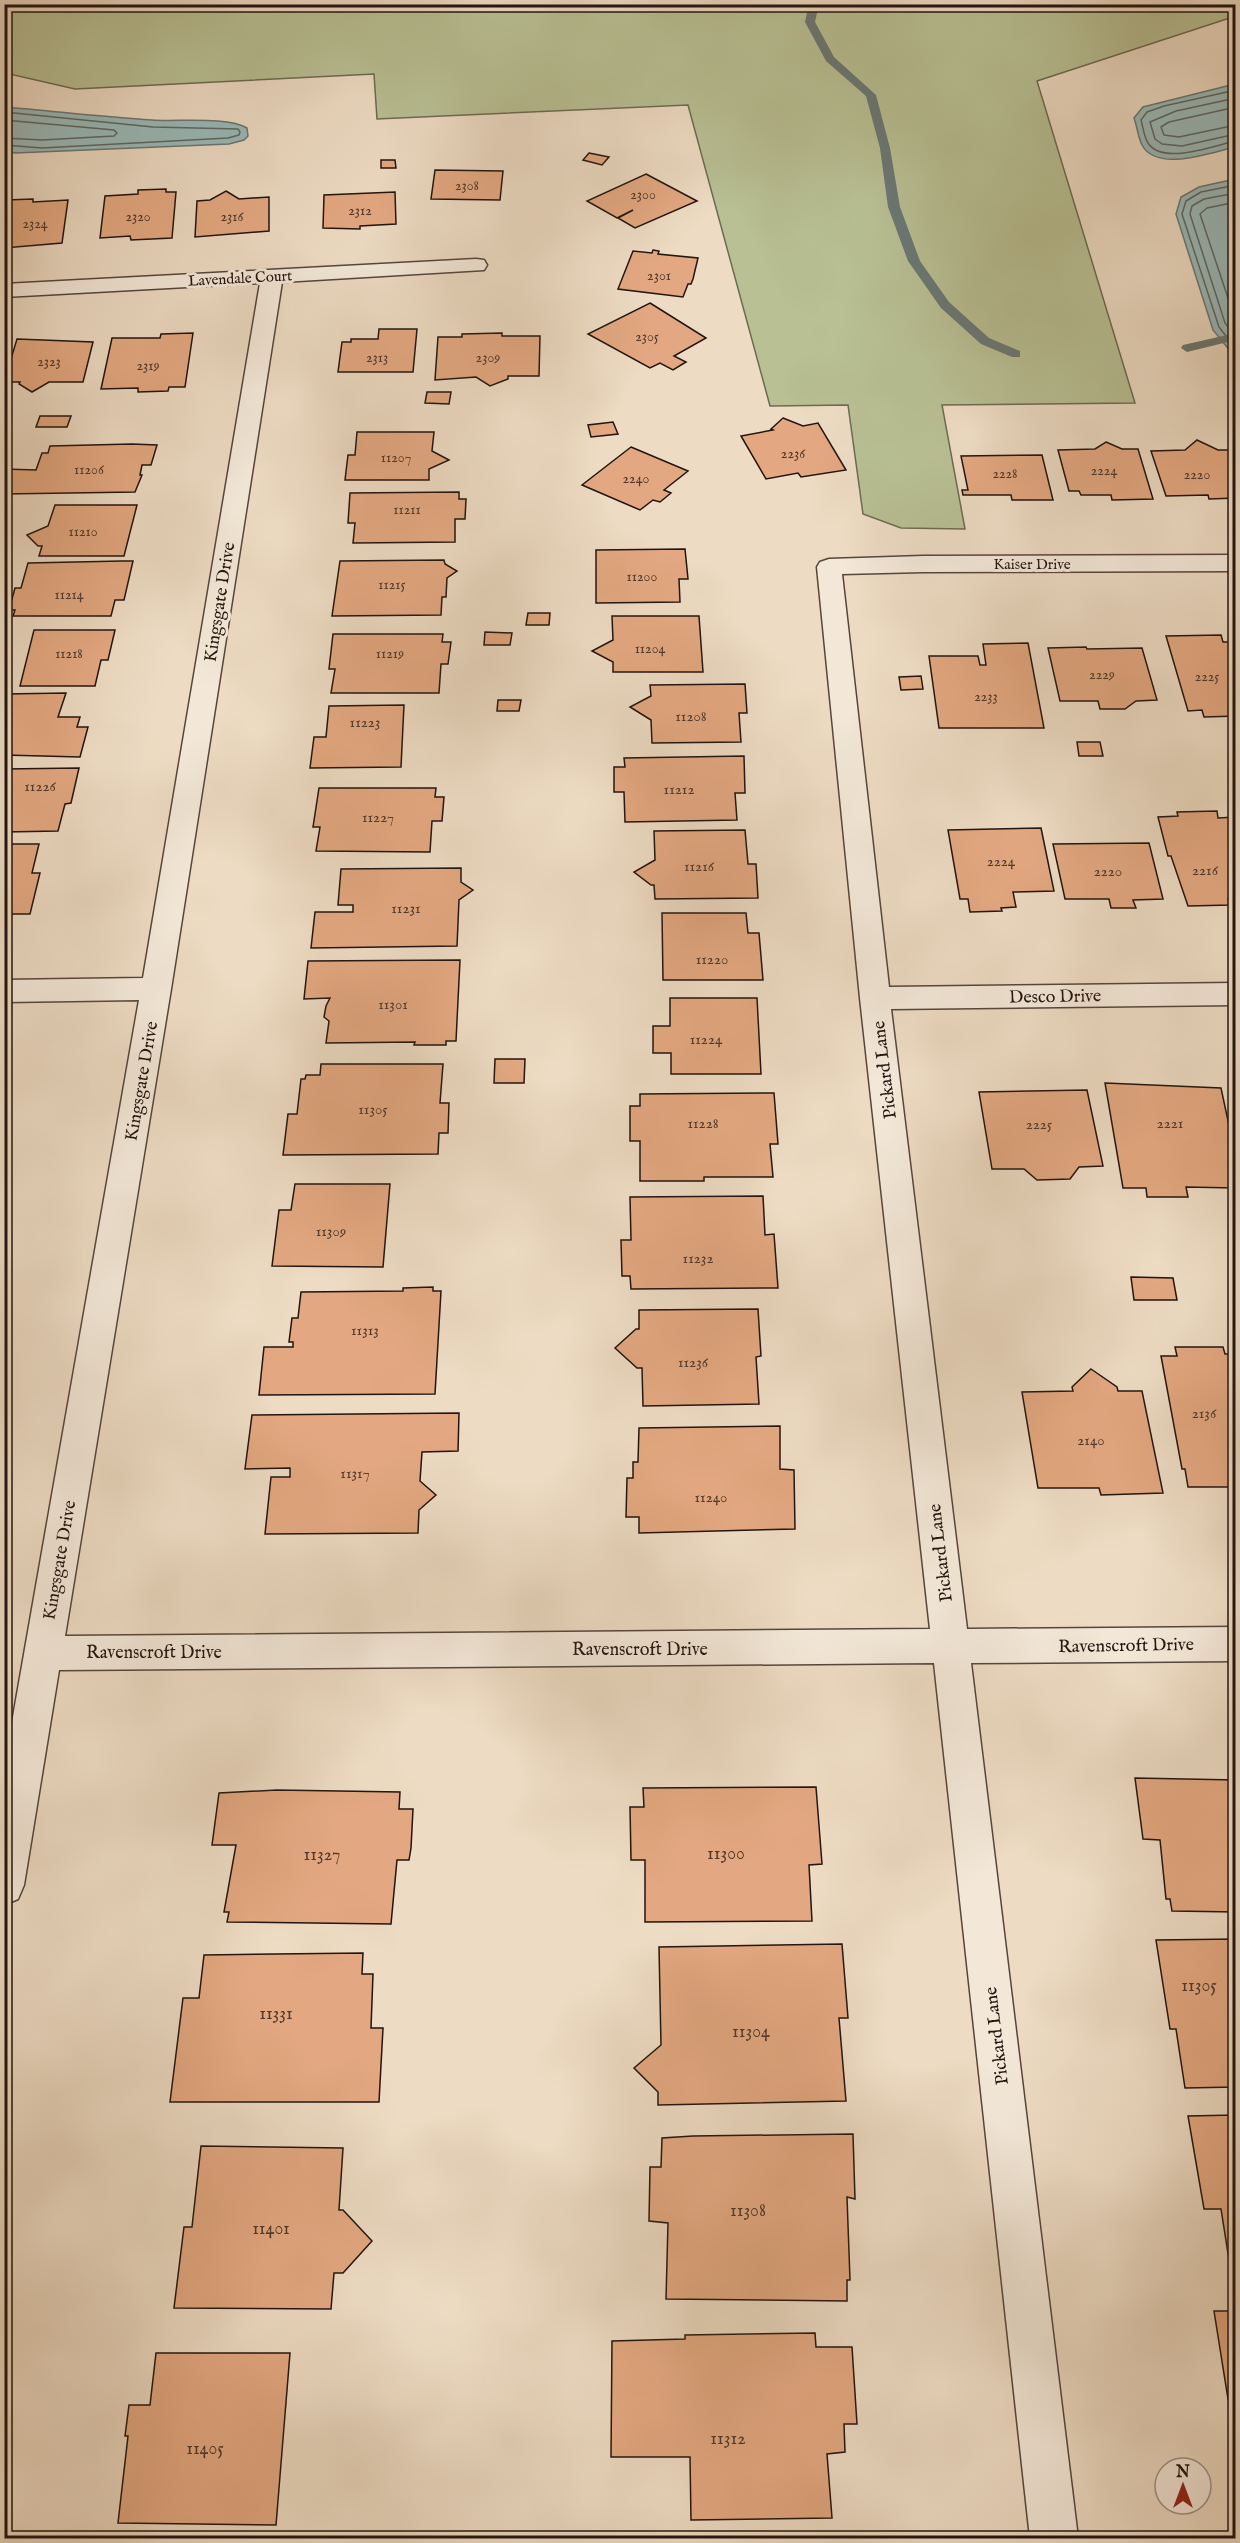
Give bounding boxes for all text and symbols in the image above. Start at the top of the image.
house number: 2308 [455,177,479,195]
house number: 2300 [630,186,656,204]
house number: 2312 [348,202,372,220]
house number: 2320 [125,208,151,226]
house number: 2316 [221,208,245,226]
house number: 2324 [22,215,48,233]
street label: Lavendale Court [187,266,293,291]
house number: 2301 [647,267,671,285]
house number: 2305 [635,328,659,346]
house number: 2313 [366,349,388,367]
house number: 2309 [476,349,500,367]
house number: 2323 [37,353,61,371]
house number: 2319 [136,357,160,375]
house number: 2236 [781,445,806,463]
house number: 11207 [381,449,411,467]
house number: 11206 [74,461,105,479]
house number: 2224 [1091,462,1117,480]
house number: 2228 [992,465,1018,483]
house number: 2220 [1184,466,1210,484]
house number: 2240 [623,470,650,488]
house number: 11211 [393,501,421,519]
house number: 11210 [68,523,98,541]
street label: Kingsgate Drive [200,541,241,664]
street label: Kaiser Drive [993,555,1071,574]
house number: 11200 [627,568,657,586]
house number: 11215 [378,576,406,594]
house number: 11214 [54,586,84,604]
house number: 11204 [635,640,666,658]
house number: 11218 [55,645,83,663]
house number: 11219 [376,645,404,663]
house number: 2229 [1089,666,1115,684]
house number: 2225 [1195,668,1219,686]
house number: 2233 [974,688,998,706]
house number: 11208 [675,707,707,726]
house number: 11223 [350,713,380,732]
house number: 11226 [24,777,56,796]
house number: 11212 [664,780,694,799]
house number: 11227 [362,808,394,827]
house number: 2224 [987,852,1016,871]
house number: 11216 [684,857,715,876]
house number: 2216 [1192,861,1219,880]
house number: 2220 [1094,862,1122,881]
house number: 11231 [391,899,421,918]
house number: 11220 [696,950,728,969]
street label: Desco Drive [1009,985,1101,1010]
house number: 11301 [378,995,408,1014]
street label: Pickard Lane [868,1019,903,1120]
street label: Kingsgate Drive [121,1020,164,1143]
house number: 11224 [690,1030,723,1049]
house number: 11305 [358,1100,388,1119]
house number: 11228 [687,1114,719,1133]
house number: 2221 [1157,1114,1183,1133]
house number: 2225 [1026,1115,1053,1134]
house number: 11309 [316,1222,346,1241]
house number: 11232 [683,1249,713,1268]
house number: 11313 [351,1321,379,1340]
house number: 11236 [678,1353,709,1372]
house number: 2136 [1192,1404,1217,1423]
house number: 2140 [1077,1431,1105,1450]
house number: 11317 [340,1464,370,1483]
house number: 11240 [695,1488,727,1507]
street label: Kingsgate Drive [39,1499,82,1622]
street label: Pickard Lane [924,1502,959,1603]
street label: Ravenscroft Drive [1058,1634,1194,1659]
street label: Ravenscroft Drive [572,1639,708,1662]
street label: Ravenscroft Drive [86,1642,222,1665]
house number: 11300 [707,1843,745,1866]
house number: 11327 [304,1844,340,1867]
house number: 11305 [1181,1975,1217,1998]
street label: Pickard Lane [980,1985,1015,2086]
house number: 11331 [259,2003,293,2026]
house number: 11304 [732,2021,770,2044]
house number: 11308 [730,2200,766,2223]
house number: 11401 [252,2218,290,2241]
house number: 11312 [710,2428,746,2451]
house number: 11405 [186,2438,224,2461]
north arrow [1153,2456,1213,2516]
text: N [1175,2463,1190,2483]

